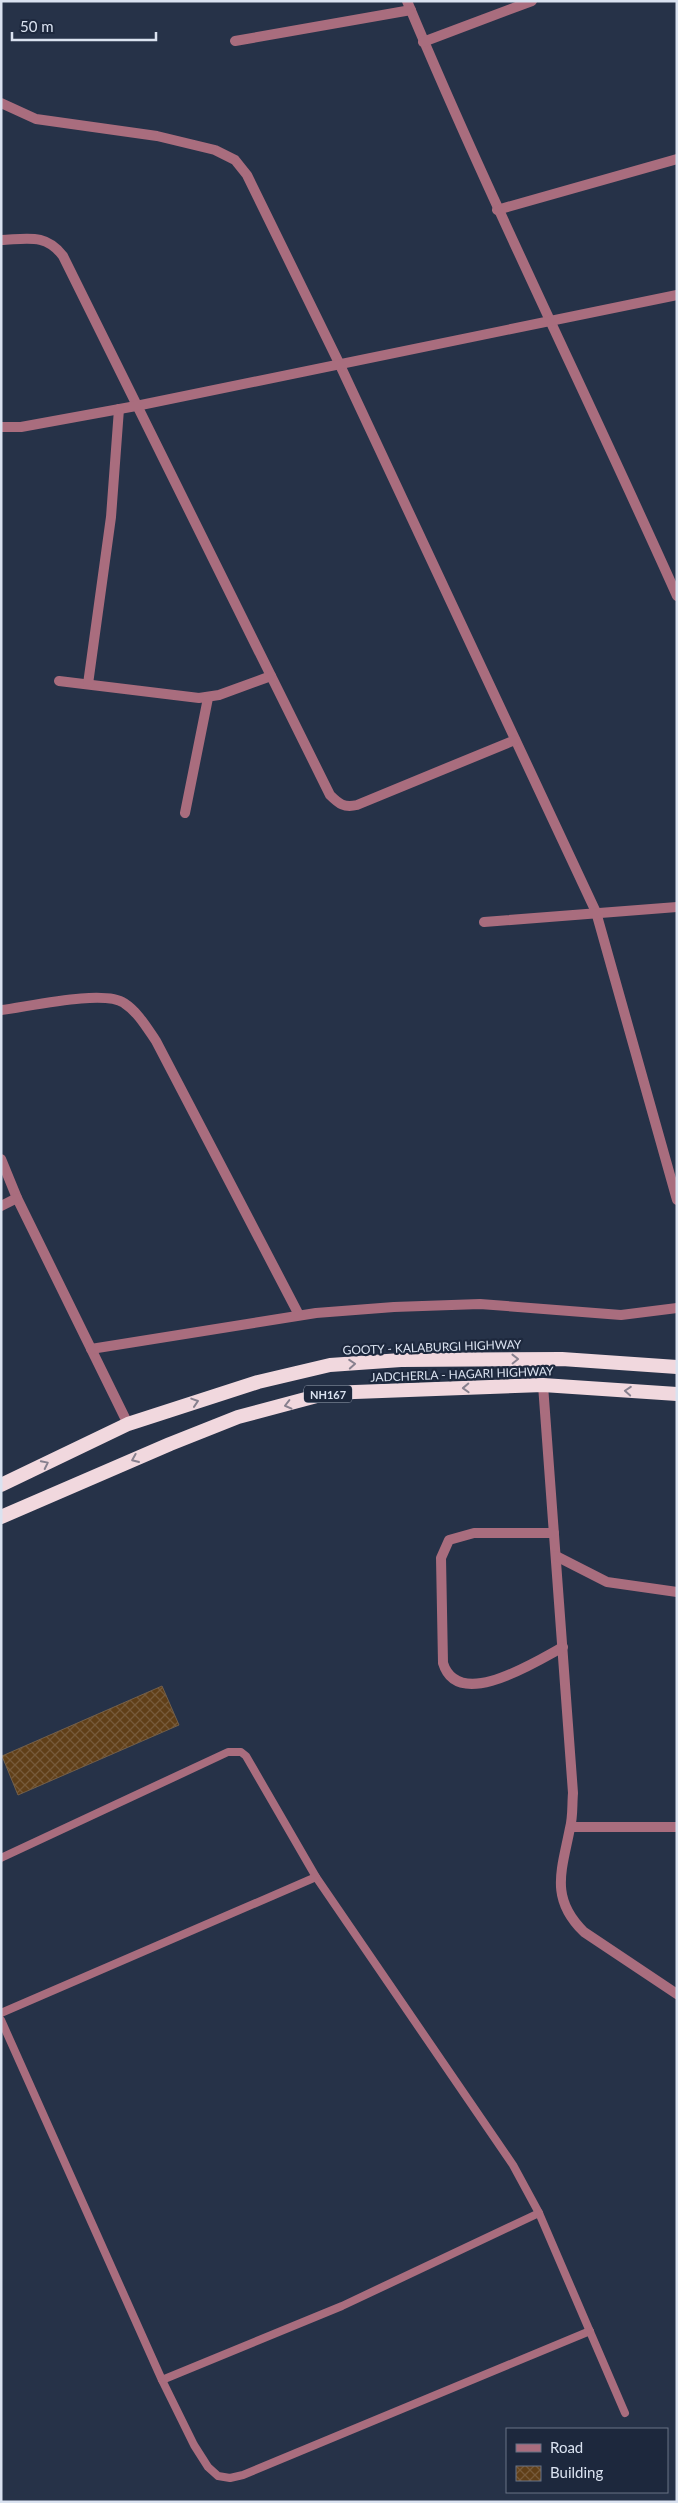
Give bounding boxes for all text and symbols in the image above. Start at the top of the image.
scale bar [12,10,156,42]
text: 50 m [20,17,54,35]
street label: GOOTY - KALABURGI HIGHWAY [342,1336,522,1358]
one-way arrow [511,1354,519,1364]
one-way arrow [349,1358,357,1369]
street label: JADCHERLA - HAGARI HIGHWAY [370,1363,554,1385]
one-way arrow [462,1383,470,1393]
one-way arrow [624,1385,632,1396]
road number: NH167 [304,1386,352,1402]
one-way arrow [190,1398,199,1408]
one-way arrow [283,1399,292,1410]
one-way arrow [131,1453,140,1464]
one-way arrow [40,1460,49,1471]
legend [506,2428,668,2493]
text: Road [550,2438,583,2456]
text: Building [550,2463,603,2481]

